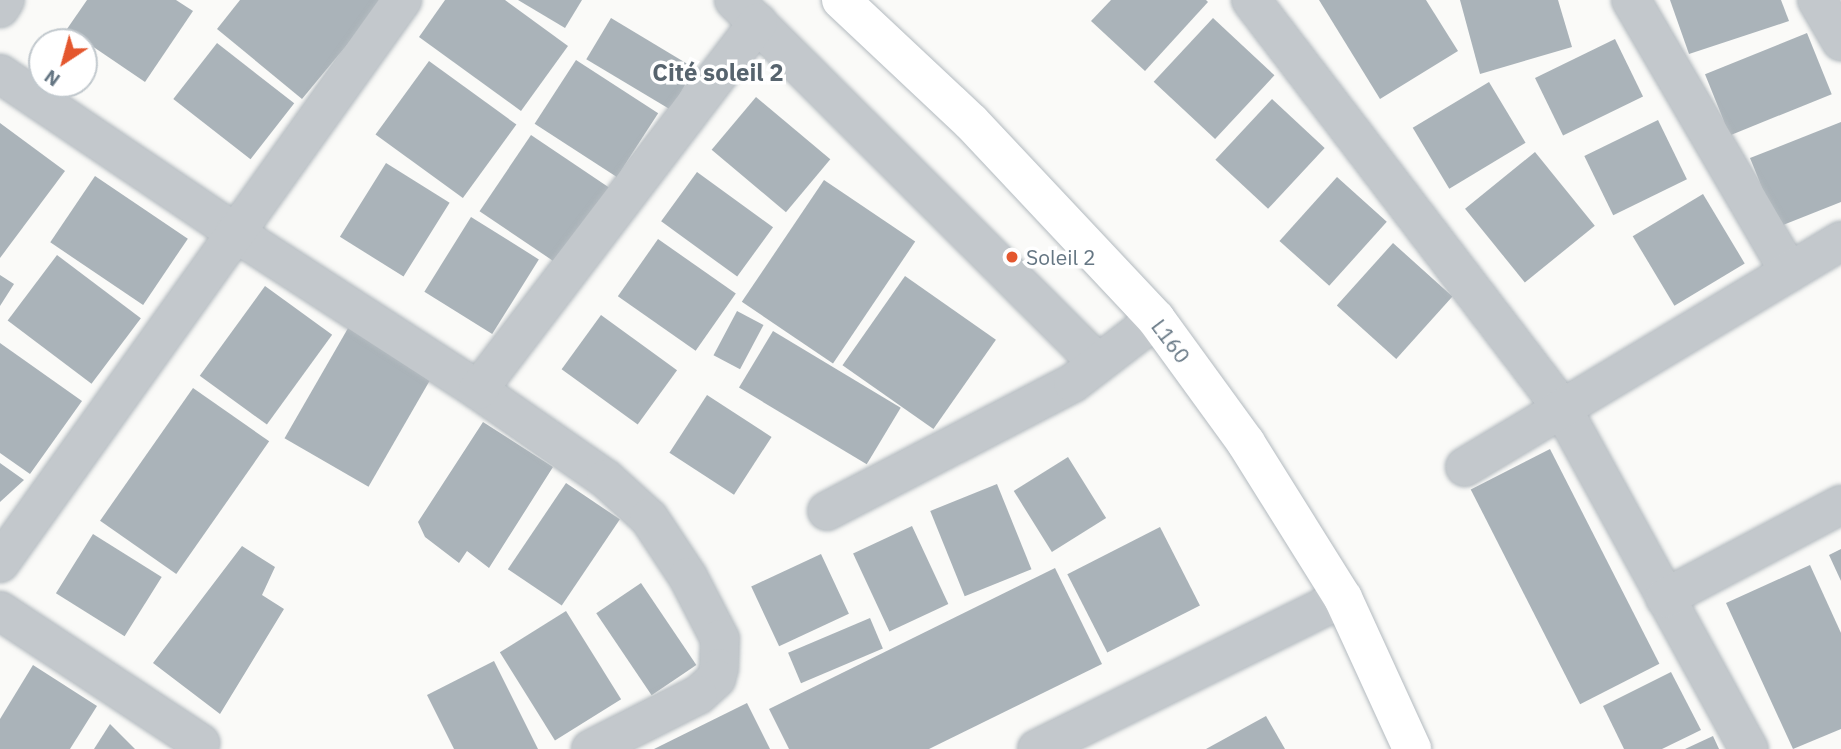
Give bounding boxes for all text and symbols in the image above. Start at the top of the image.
north arrow [28,28,98,98]
district label: Cité soleil 2 [652,59,784,87]
text: N [39,65,64,92]
place label: Soleil 2 [1026,244,1096,270]
marker: Soleil 2 [1004,249,1020,265]
street label: L160 [1146,314,1196,368]

